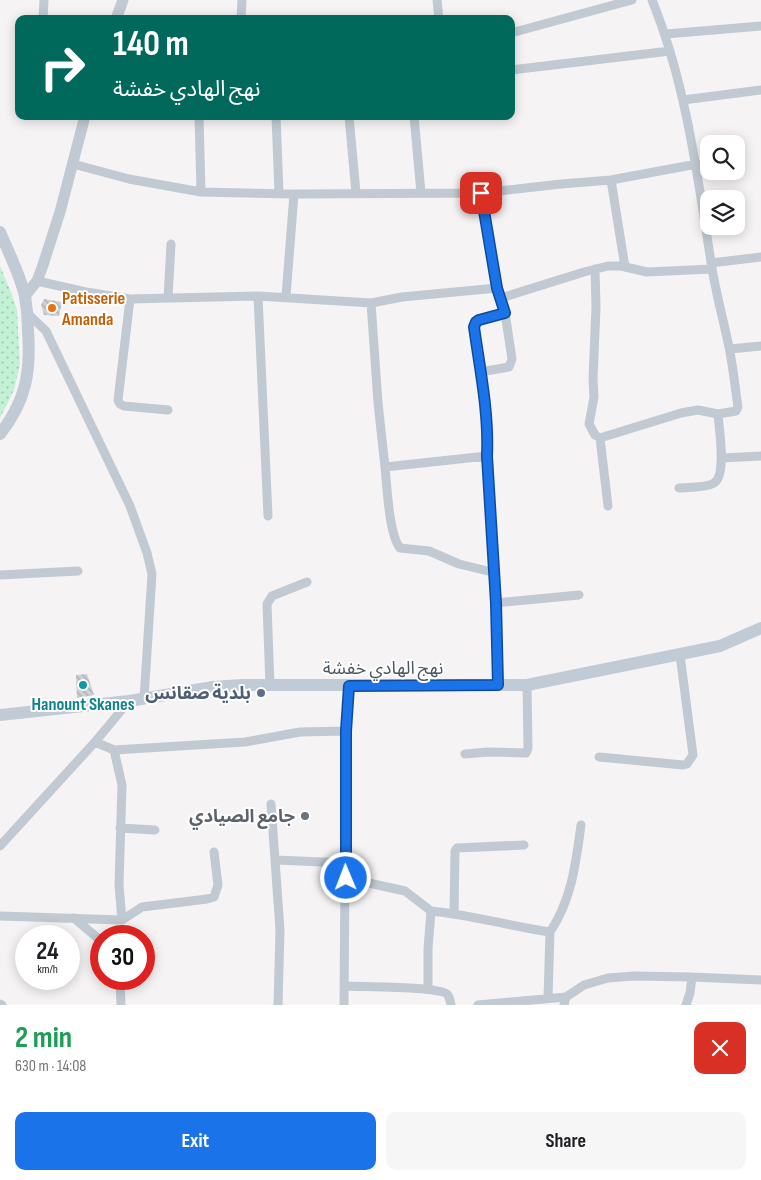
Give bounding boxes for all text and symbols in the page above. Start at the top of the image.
text: 140 m [113,23,189,66]
icon: right [30,35,95,100]
text: نهج الهادي خفشة [113,76,260,103]
map controls [700,135,745,235]
button: search [700,135,745,180]
pin [460,172,502,214]
icon: arrive [467,179,495,207]
button: layers [700,190,745,235]
place label: Patisserie Amanda [61,288,125,330]
marker: Patisserie Amanda [46,302,58,314]
street label: نهج الهادي خفشة [323,658,443,681]
marker: Hanount Skanes [77,679,89,691]
place label: بلدية صقانس [145,683,251,704]
marker: بلدية صقانس [255,687,267,699]
place label: Hanount Skanes [31,694,135,715]
place label: جامع الصيادي [189,806,295,830]
marker: جامع الصيادي [299,810,311,822]
position arrow [319,851,371,903]
speed limit sign: 30 [90,925,155,990]
text: 24 [36,936,59,967]
text: km/h [37,962,58,977]
text: 2 min [15,1020,72,1056]
button: close [694,1022,746,1074]
text: 630 m · 14:08 [15,1057,86,1076]
button: Exit [15,1112,376,1170]
button: Share [386,1112,746,1170]

